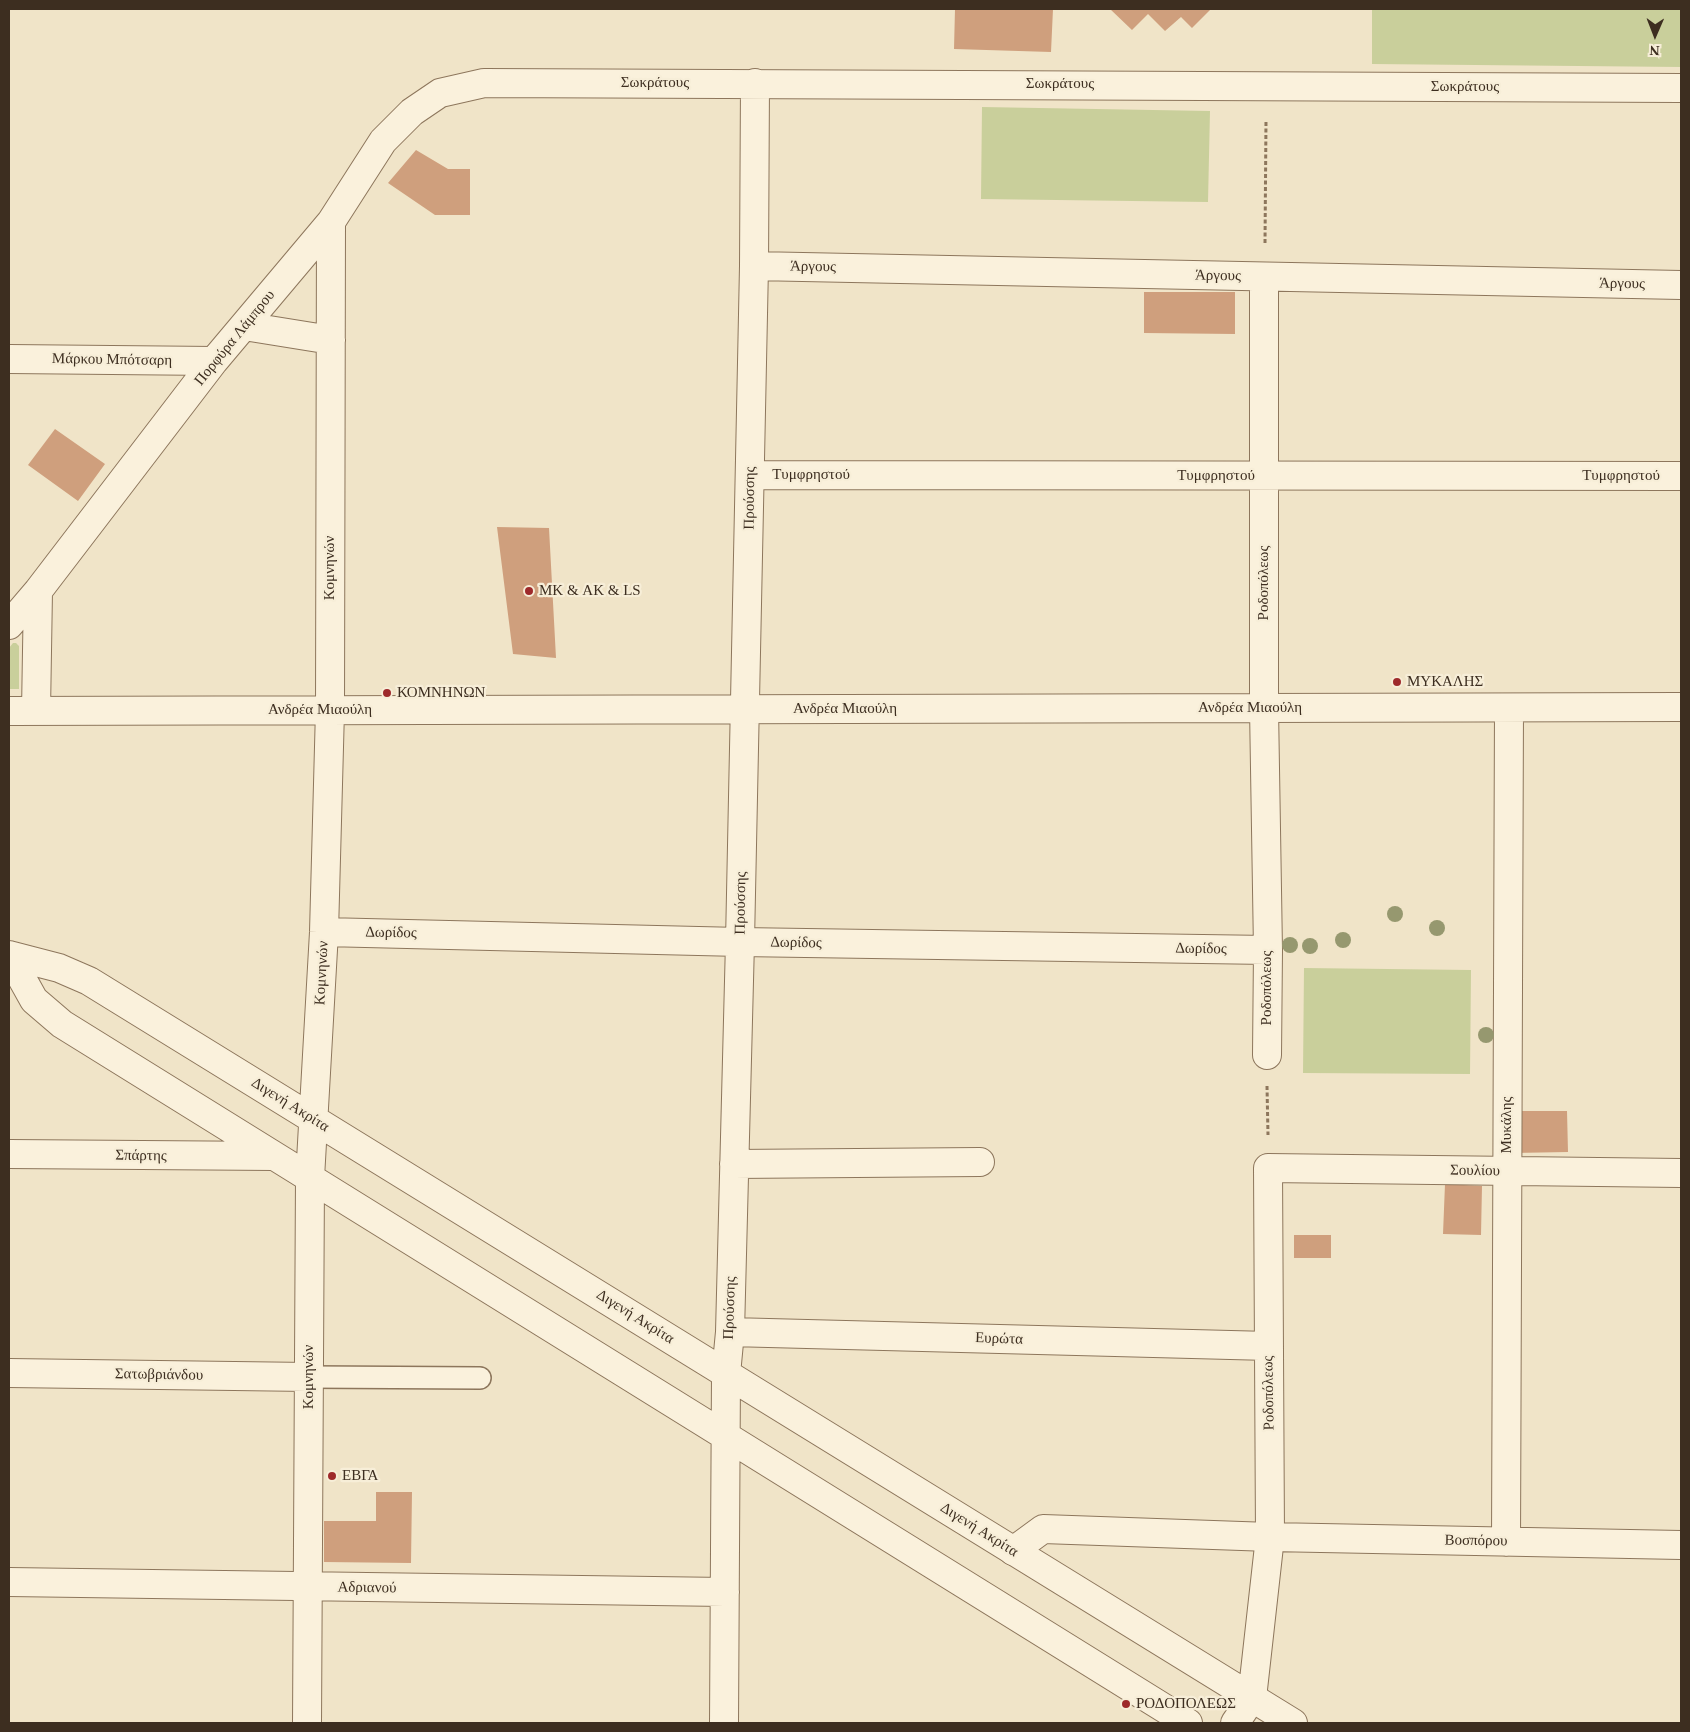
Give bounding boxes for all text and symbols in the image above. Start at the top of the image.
north arrow [1630,10,1680,60]
text: N [1650,43,1660,58]
street label: Σωκράτους [621,74,689,92]
street label: Σωκράτους [1026,75,1094,93]
street label: Σωκράτους [1431,78,1499,96]
street label: Άργους [790,258,836,276]
street label: Άργους [1195,267,1241,285]
street label: Άργους [1599,275,1645,293]
street label: Πορφύρα Λάμπρου [191,287,279,389]
street label: Μάρκου Μπότσαρη [52,350,172,370]
street label: Προύσσης [740,466,760,530]
street label: Τυμφρηστού [772,466,850,484]
street label: Τυμφρηστού [1177,467,1255,485]
street label: Τυμφρηστού [1582,467,1660,485]
street label: Κομνηνών [321,536,339,600]
street label: Ροδοπόλεως [1255,546,1273,620]
place label: MK & AK & LS [539,582,641,600]
marker: MK & AK & LS [523,585,535,597]
place label: ΜΥΚΑΛΗΣ [1407,673,1483,691]
marker: ΜΥΚΑΛΗΣ [1391,676,1403,688]
place label: ΚΟΜΝΗΝΩΝ [397,684,485,702]
marker: ΚΟΜΝΗΝΩΝ [381,687,393,699]
street label: Ανδρέα Μιαούλη [1198,699,1302,717]
street label: Ανδρέα Μιαούλη [793,700,897,718]
street label: Ανδρέα Μιαούλη [268,701,372,719]
street label: Προύσσης [731,871,751,935]
street label: Δωρίδος [365,924,417,942]
street label: Δωρίδος [770,934,822,952]
street label: Κομνηνών [311,940,333,1006]
street label: Δωρίδος [1175,940,1227,958]
street label: Ροδοπόλεως [1258,951,1276,1025]
street label: Διγενή Ακρίτα [248,1074,332,1136]
street label: Μυκάλης [1498,1097,1516,1153]
street label: Σπάρτης [115,1147,167,1165]
street label: Σουλίου [1450,1162,1500,1180]
street label: Προύσσης [720,1276,740,1340]
street label: Διγενή Ακρίτα [593,1286,677,1348]
street label: Ευρώτα [975,1329,1023,1349]
street label: Κομνηνών [300,1345,318,1409]
street label: Ροδοπόλεως [1259,1355,1279,1431]
street label: Σατωβριάνδου [115,1365,203,1385]
place label: ΕΒΓΑ [342,1467,378,1485]
marker: ΕΒΓΑ [326,1470,338,1482]
street label: Διγενή Ακρίτα [937,1499,1021,1561]
street label: Βοσπόρου [1444,1531,1508,1551]
street label: Αδριανού [337,1578,397,1598]
place label: ΡΟΔΟΠΟΛΕΩΣ [1136,1695,1236,1713]
marker: ΡΟΔΟΠΟΛΕΩΣ [1120,1698,1132,1710]

